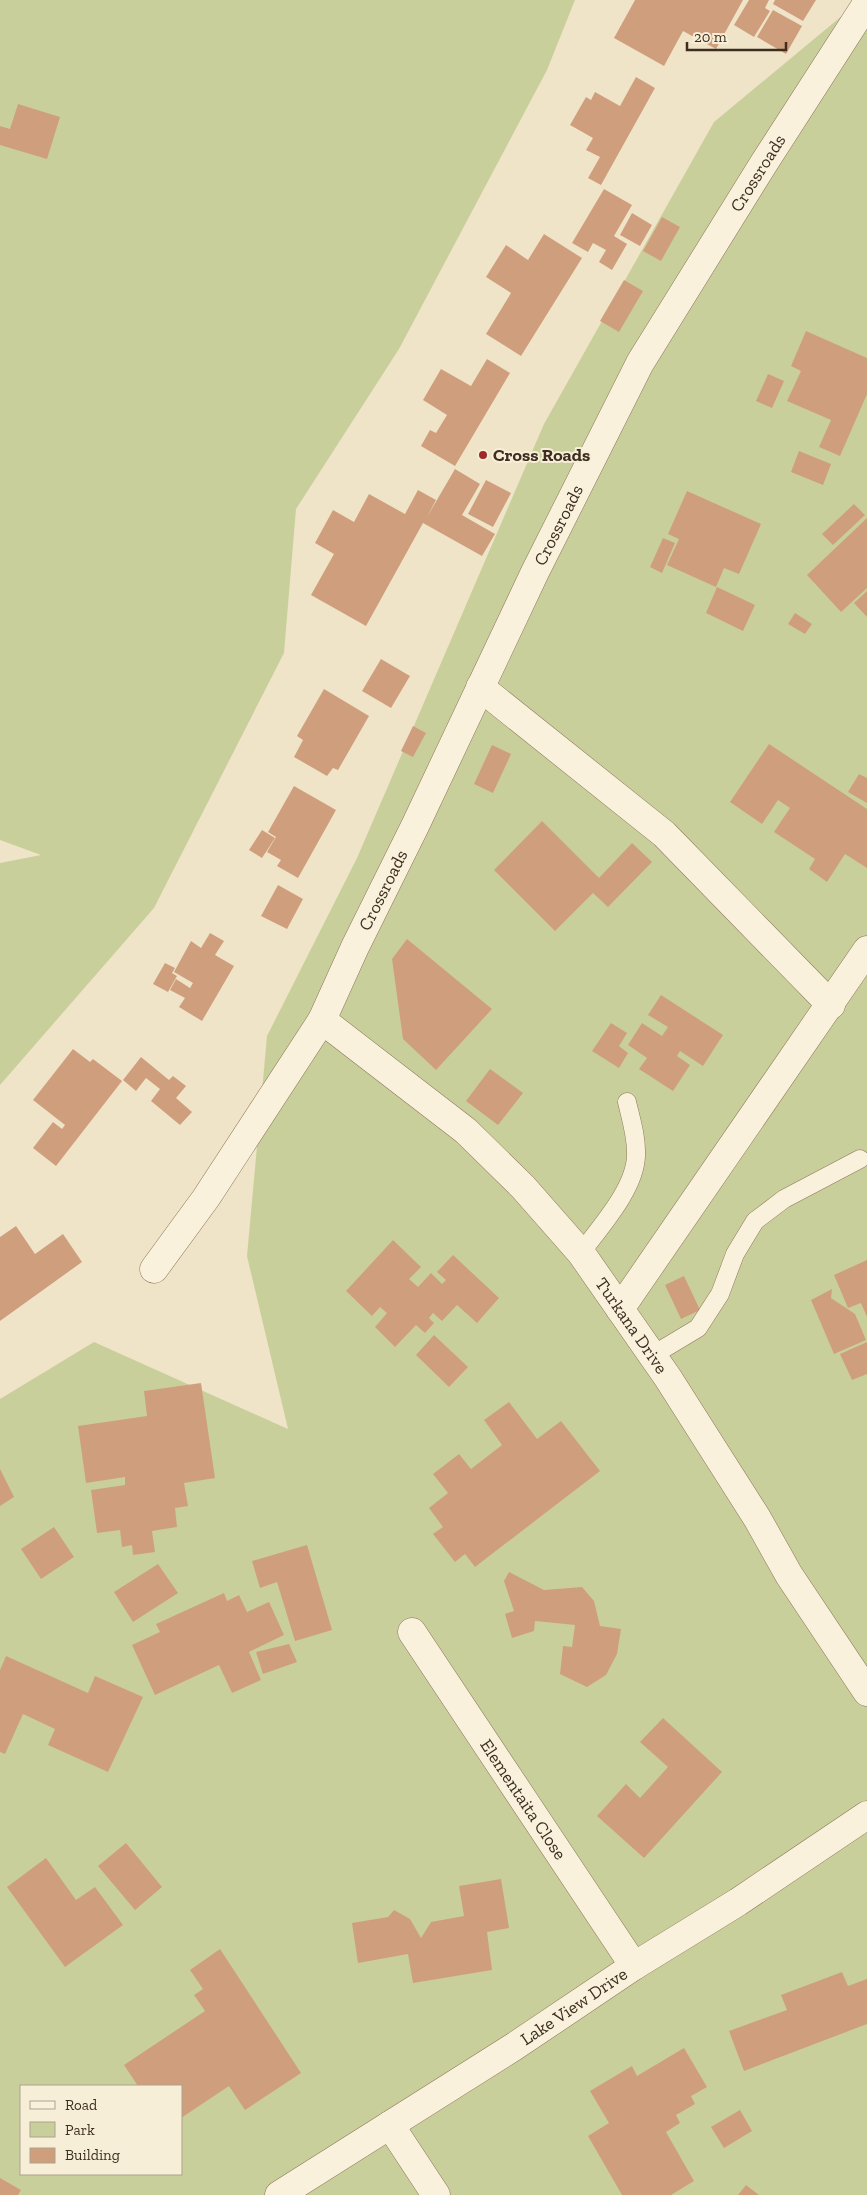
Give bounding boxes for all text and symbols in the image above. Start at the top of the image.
scale bar [687,20,786,52]
text: 20 m [694,28,727,46]
street label: Crossroads [725,130,791,216]
place label: Cross Roads [493,444,590,466]
marker: Cross Roads [477,449,489,461]
street label: Crossroads [529,481,588,569]
street label: Crossroads [354,846,413,934]
street label: Turkana Drive [590,1273,673,1378]
street label: Elementaita Close [475,1735,571,1864]
street label: Lake View Drive [516,1963,631,2050]
legend [20,2085,182,2175]
text: Road [65,2096,98,2114]
text: Park [65,2121,95,2139]
text: Building [65,2146,120,2164]

